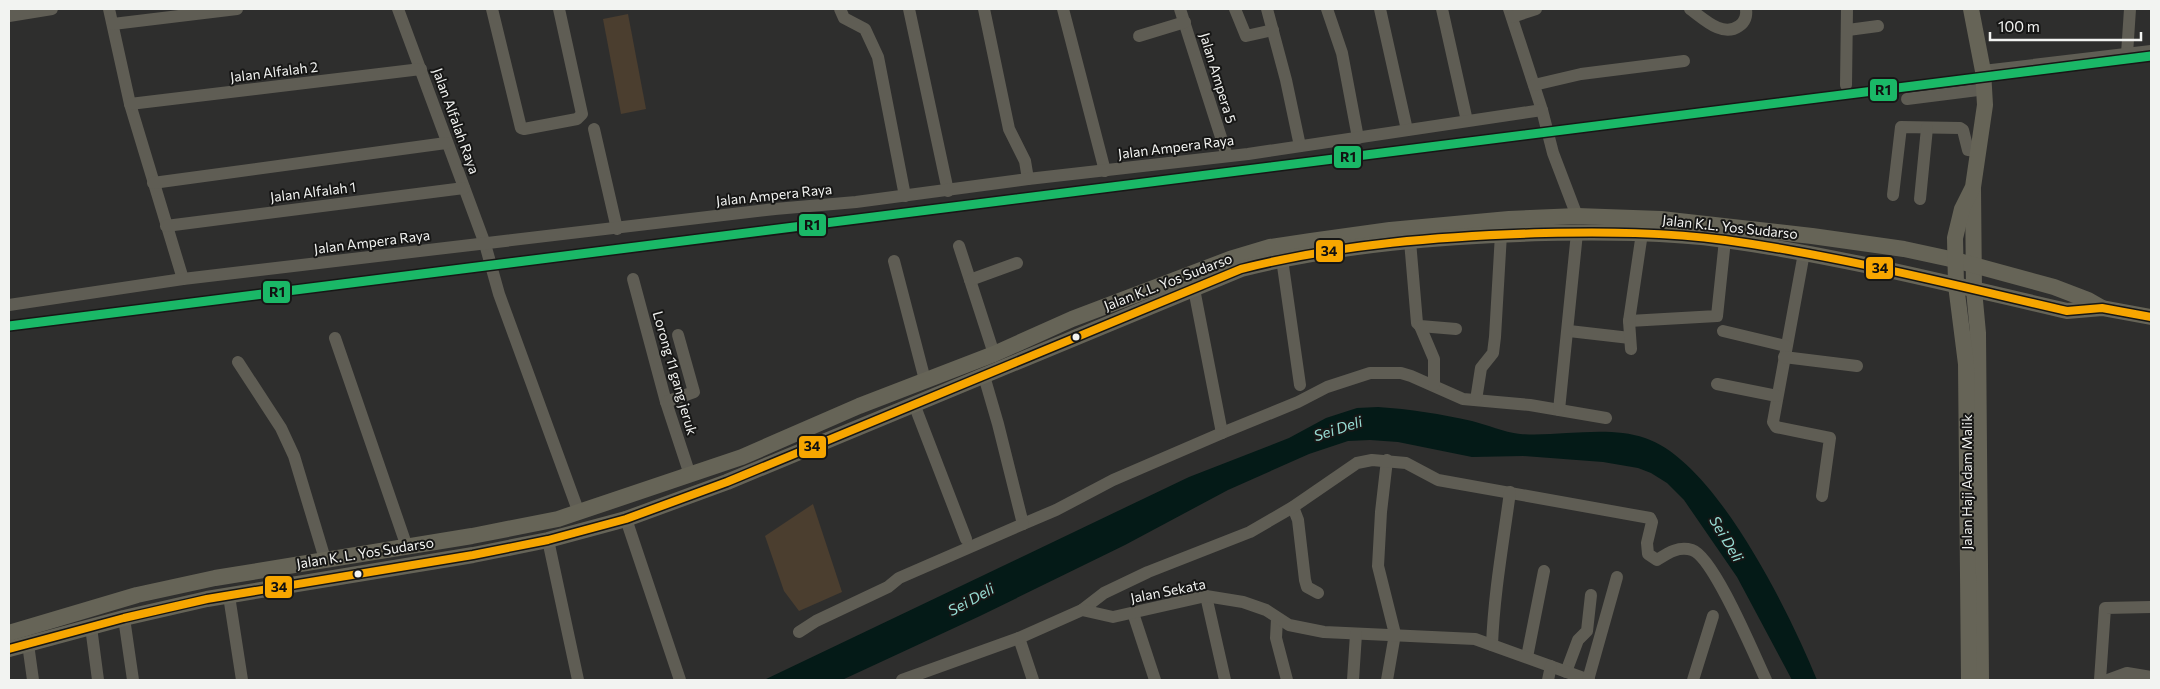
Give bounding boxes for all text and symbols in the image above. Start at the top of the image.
scale bar [1990,10,2141,42]
text: 100 m [1998,17,2040,35]
street label: Jalan Ampera 5 [1197,30,1240,125]
street label: Jalan Alfalah 2 [229,58,319,85]
street label: Jalan Alfalah Raya [429,66,484,176]
line badge: R1 [1869,78,1898,102]
text: R1 [1875,81,1891,98]
street label: Jalan Ampera Raya [1117,131,1235,162]
line badge: R1 [1333,145,1362,169]
text: R1 [1340,148,1356,165]
street label: Jalan Alfalah 1 [269,178,357,205]
street label: Jalan Ampera Raya [715,180,833,209]
street label: Jalan K.L. Yos Sudarso [1661,211,1799,242]
line badge: R1 [798,213,827,237]
text: R1 [804,216,820,233]
street label: Jalan Ampera Raya [313,226,431,257]
line badge: 34 [1315,239,1344,263]
text: 34 [1321,242,1338,259]
street label: Jalan K.L. Yos Sudarso [1101,249,1234,314]
line badge: 34 [1865,256,1894,280]
text: 34 [1872,259,1889,276]
line badge: R1 [262,280,291,304]
text: R1 [269,283,285,300]
street label: Lorong 11 gang jeruk [650,309,701,437]
unlabelled marker [1071,332,1081,342]
water label: Sei Deli [1311,411,1365,444]
street label: Jalan Haji Adam Malik [1958,414,1975,550]
line badge: 34 [798,435,827,459]
text: 34 [804,437,821,454]
water label: Sei Deli [1706,512,1748,566]
street label: Jalan K. L. Yos Sudarso [295,533,435,572]
unlabelled marker [353,569,363,579]
line badge: 34 [264,575,293,599]
street label: Jalan Sekata [1129,575,1207,606]
text: 34 [271,578,288,595]
water label: Sei Deli [944,579,998,619]

